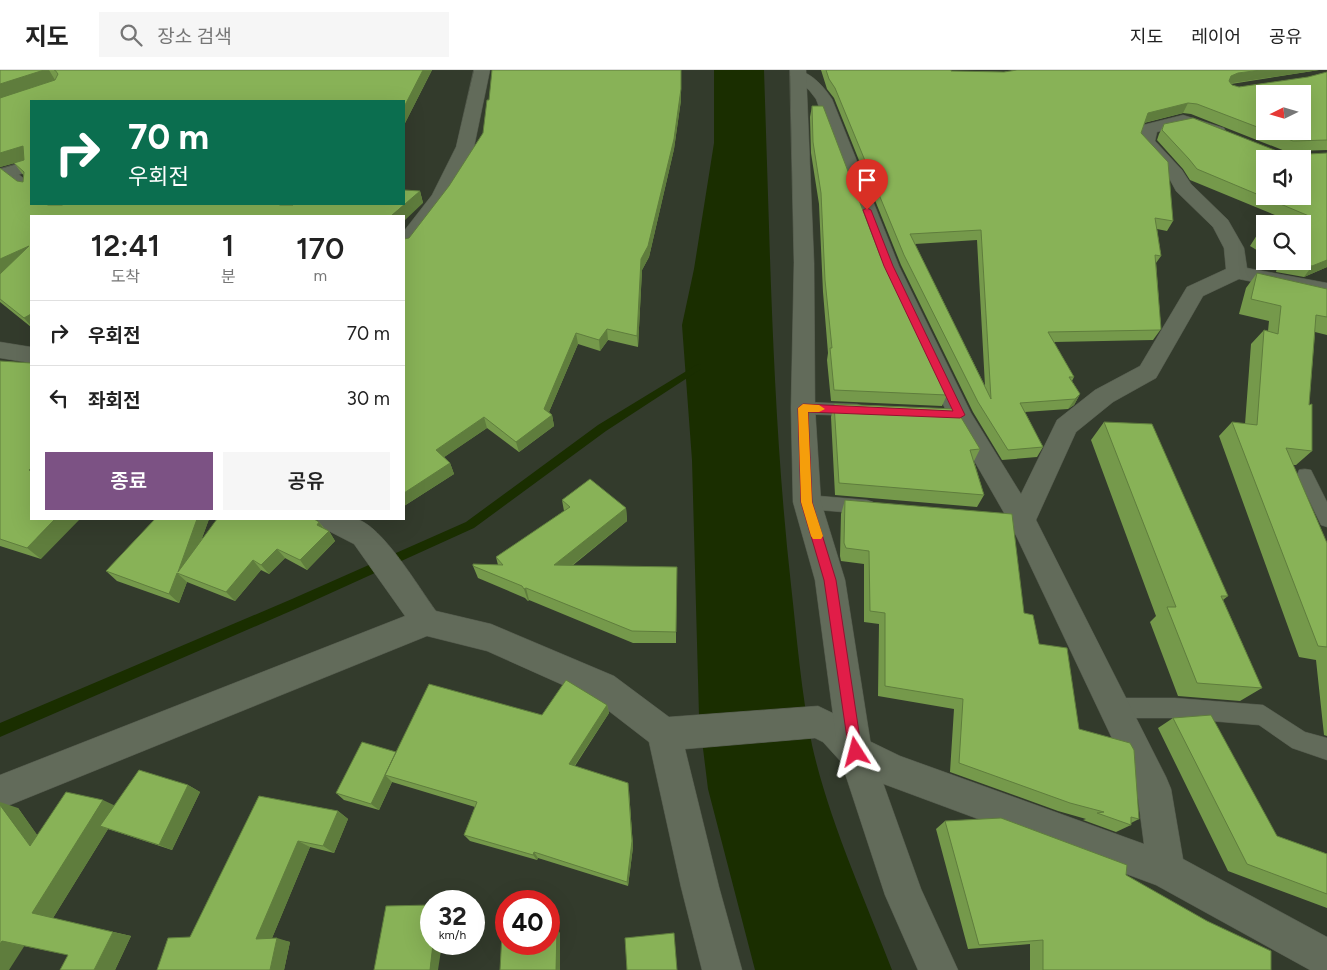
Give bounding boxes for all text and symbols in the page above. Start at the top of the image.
search box [99,12,449,57]
icon: search [117,21,145,49]
text: 지도 [25,22,69,51]
text: 장소 검색 [157,25,232,48]
text: 지도 [1130,26,1163,48]
text: 레이어 [1191,26,1241,48]
text: 공유 [1269,26,1302,48]
north arrow [1256,85,1311,140]
map controls [1256,85,1311,270]
text: 70 m [128,116,209,158]
icon: right [45,120,110,185]
button: sound [1256,150,1311,205]
pin [846,159,888,210]
text: 우회전 [128,163,189,190]
icon: arrive [853,166,881,194]
button: search [1256,215,1311,270]
text: 12:41 [91,227,160,264]
text: 1 [222,227,234,264]
text: 170 [296,230,344,267]
text: m [313,266,327,285]
text: 도착 [111,267,140,286]
text: 분 [221,267,235,286]
icon: right [45,319,73,347]
text: 70 m [347,322,390,345]
text: 우회전 [88,324,140,347]
icon: left [45,384,73,412]
text: 30 m [347,387,390,410]
text: 좌회전 [88,389,140,412]
button: 종료 [45,452,213,510]
button: 공유 [223,452,390,510]
position arrow [829,725,881,777]
speed limit sign: 40 [495,890,560,955]
text: 32 [438,901,467,931]
text: km/h [439,928,466,942]

